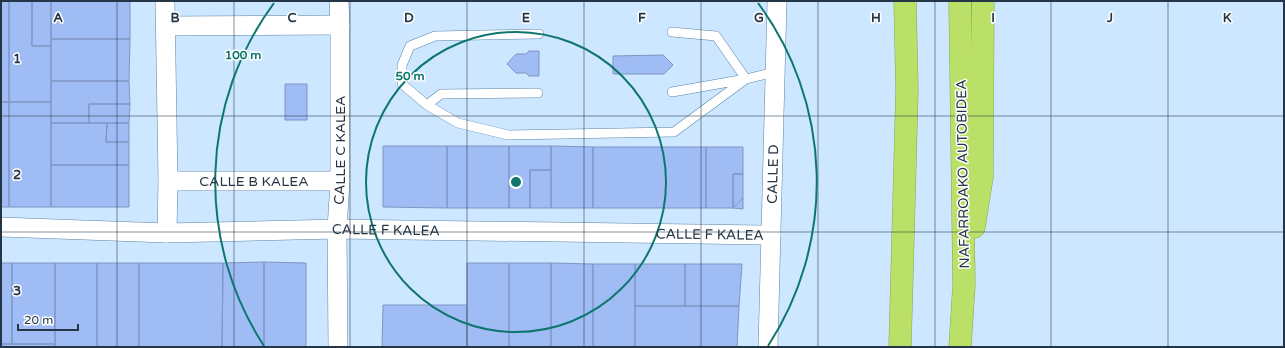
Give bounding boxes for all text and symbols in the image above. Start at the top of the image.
text: A [53,10,63,26]
text: B [170,10,180,26]
text: C [287,10,297,26]
text: D [404,10,414,26]
text: E [522,10,530,26]
text: F [638,10,646,26]
text: G [754,10,764,26]
text: H [871,10,881,26]
text: I [991,10,995,26]
text: J [1106,10,1113,26]
text: K [1223,10,1232,26]
text: 100 m [225,48,261,62]
text: 1 [13,51,21,67]
text: 50 m [395,69,425,83]
street label: NAFARROAKO AUTOBIDEA [953,79,973,269]
street label: CALLE C KALEA [330,95,349,205]
street label: CALLE D [763,144,782,204]
text: 2 [13,167,21,183]
street label: CALLE B KALEA [199,173,309,190]
centre of rings [509,175,523,189]
street label: CALLE F KALEA [332,220,440,239]
street label: CALLE F KALEA [656,225,764,243]
text: 3 [13,283,21,299]
scale bar [18,306,78,332]
text: 20 m [24,313,53,327]

